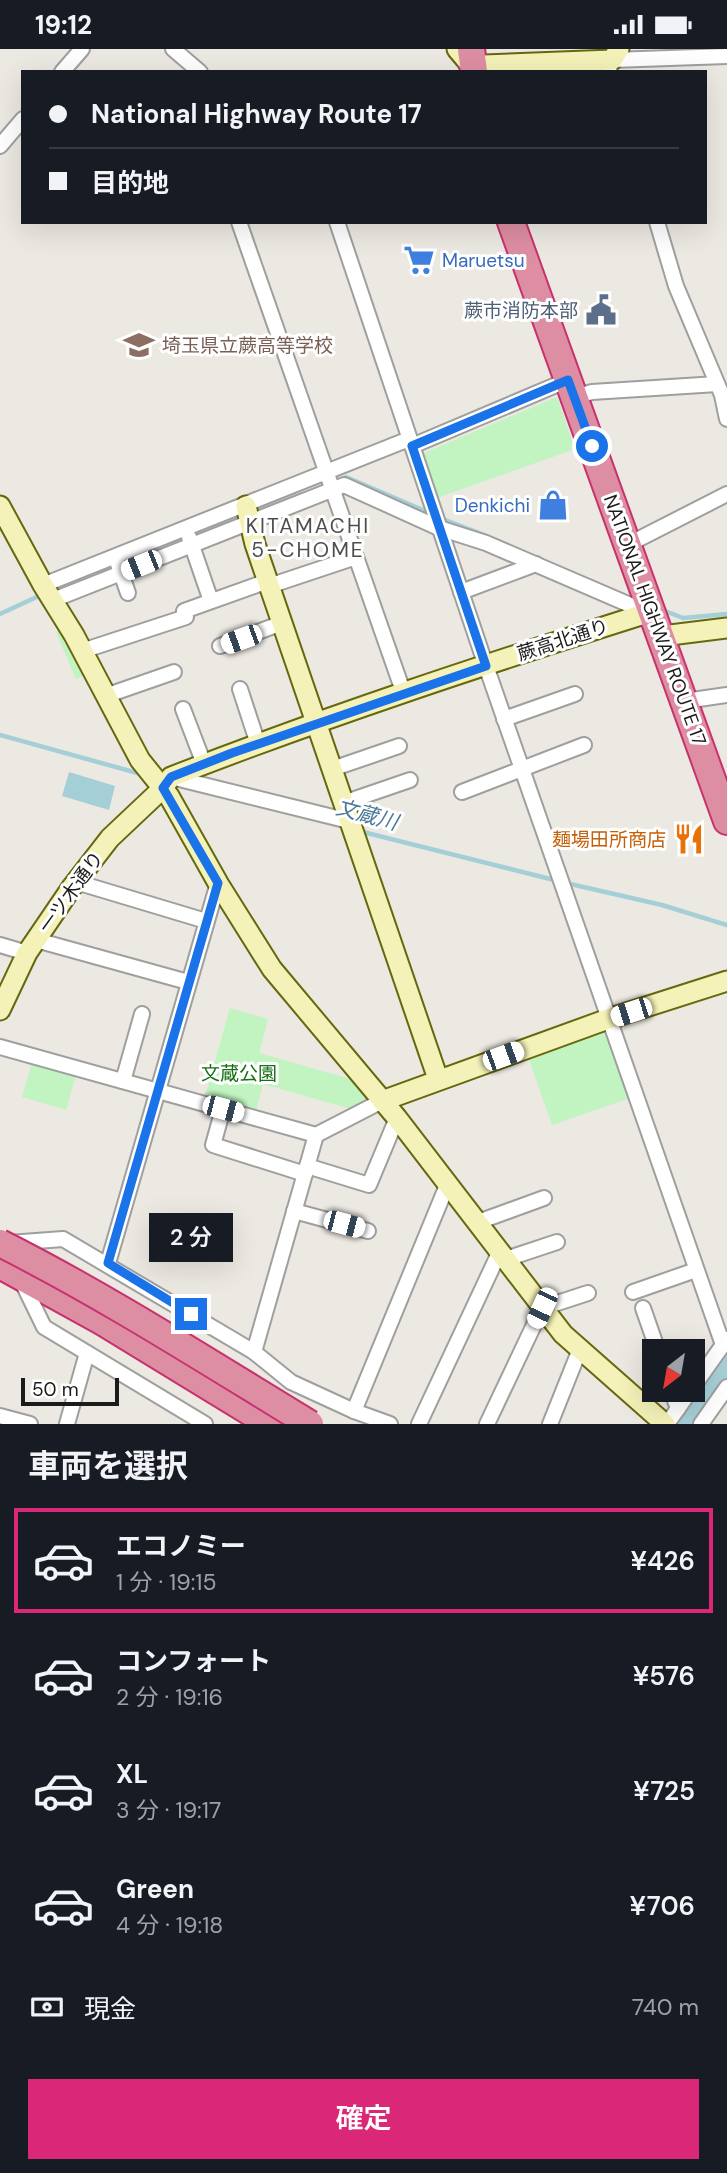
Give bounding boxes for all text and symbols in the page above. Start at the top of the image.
text: 19:12 [35,8,92,42]
text: National Highway Route 17 [91,97,422,131]
text: 目的地 [91,166,169,200]
supermarket icon: Maruetsu [402,243,436,277]
place label: Maruetsu [442,248,525,273]
public building icon: 蕨市消防本部 [584,293,618,327]
place label: 蕨市消防本部 [464,298,578,323]
school or university icon: 埼玉県立蕨高等学校 [122,328,156,362]
place label: 埼玉県立蕨高等学校 [162,333,333,358]
route start [576,430,608,462]
shop icon: Denkichi [536,488,570,522]
street label: NATIONAL HIGHWAY ROUTE 17 [598,491,712,749]
place label: Denkichi [455,493,530,518]
district label: KITAMACHI 5-CHOME [246,512,370,564]
car [118,547,165,583]
street label: 蕨高北通り [514,613,612,667]
car [218,622,265,656]
water label: 文蔵川 [333,793,403,837]
restaurant icon: 麺場田所商店 [672,822,706,856]
place label: 麺場田所商店 [552,827,666,852]
street label: 一ツ木通り [33,846,109,938]
car [608,996,655,1028]
car [480,1039,527,1073]
park label: 文蔵公園 [201,1061,277,1086]
car [200,1093,247,1125]
car [321,1208,368,1240]
callout: 2 分 [149,1213,233,1261]
text: 2 分 [170,1222,212,1252]
car [524,1285,561,1331]
route end [175,1298,207,1330]
north arrow [642,1339,705,1402]
map controls [642,1339,705,1402]
scale bar [21,1375,119,1407]
text: 50 m [32,1377,79,1402]
text: 車両を選択 [28,1445,188,1487]
icon: car [32,1529,95,1592]
text: エコノミー [116,1529,246,1563]
text: ¥426 [630,1544,695,1578]
text: 1 分 · 19:15 [116,1567,217,1597]
icon: car [32,1644,95,1707]
text: コンフォート [116,1644,271,1678]
text: ¥576 [633,1659,695,1693]
text: 2 分 · 19:16 [116,1682,223,1712]
text: XL [116,1757,148,1791]
icon: car [32,1759,95,1822]
text: ¥725 [633,1774,695,1808]
text: 3 分 · 19:17 [116,1795,221,1825]
text: Green [116,1872,194,1906]
icon: car [32,1874,95,1937]
text: ¥706 [629,1889,695,1923]
text: 4 分 · 19:18 [116,1910,223,1940]
icon: cash [28,1988,66,2026]
text: 現金 [84,1992,136,2026]
text: 740 m [632,1992,699,2022]
button: 確定 [28,2079,699,2159]

